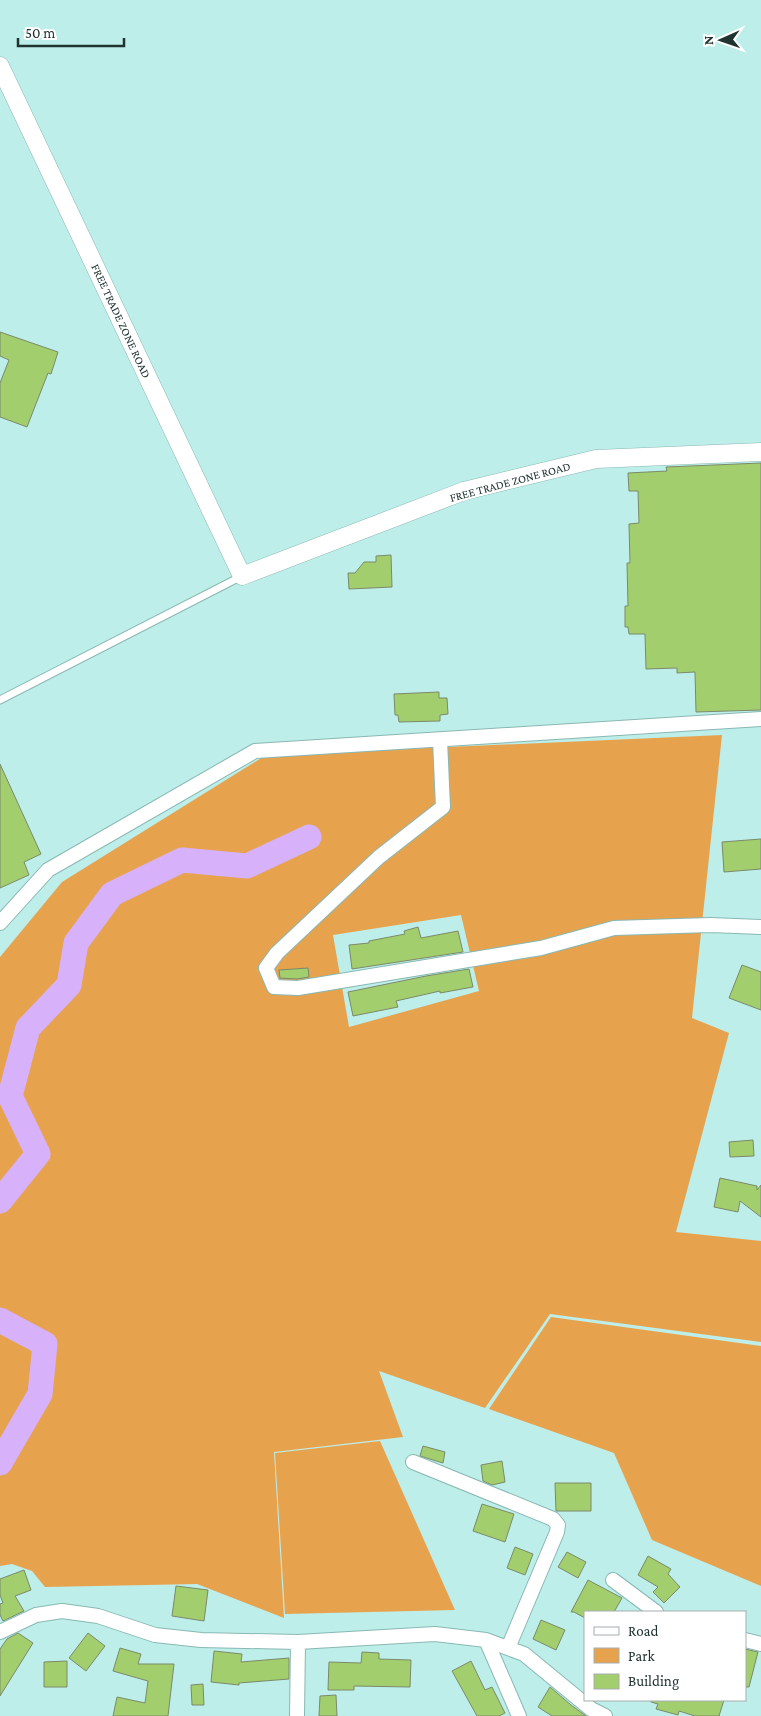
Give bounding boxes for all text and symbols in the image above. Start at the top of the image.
scale bar [18,15,124,47]
north arrow [696,15,746,65]
text: 50 m [25,25,55,41]
text: N [700,35,716,46]
street label: FREE TRADE ZONE ROAD [88,262,154,380]
street label: FREE TRADE ZONE ROAD [448,459,572,505]
legend [584,1611,746,1701]
text: Road [628,1623,659,1639]
text: Park [628,1648,655,1664]
text: Building [628,1673,679,1690]

